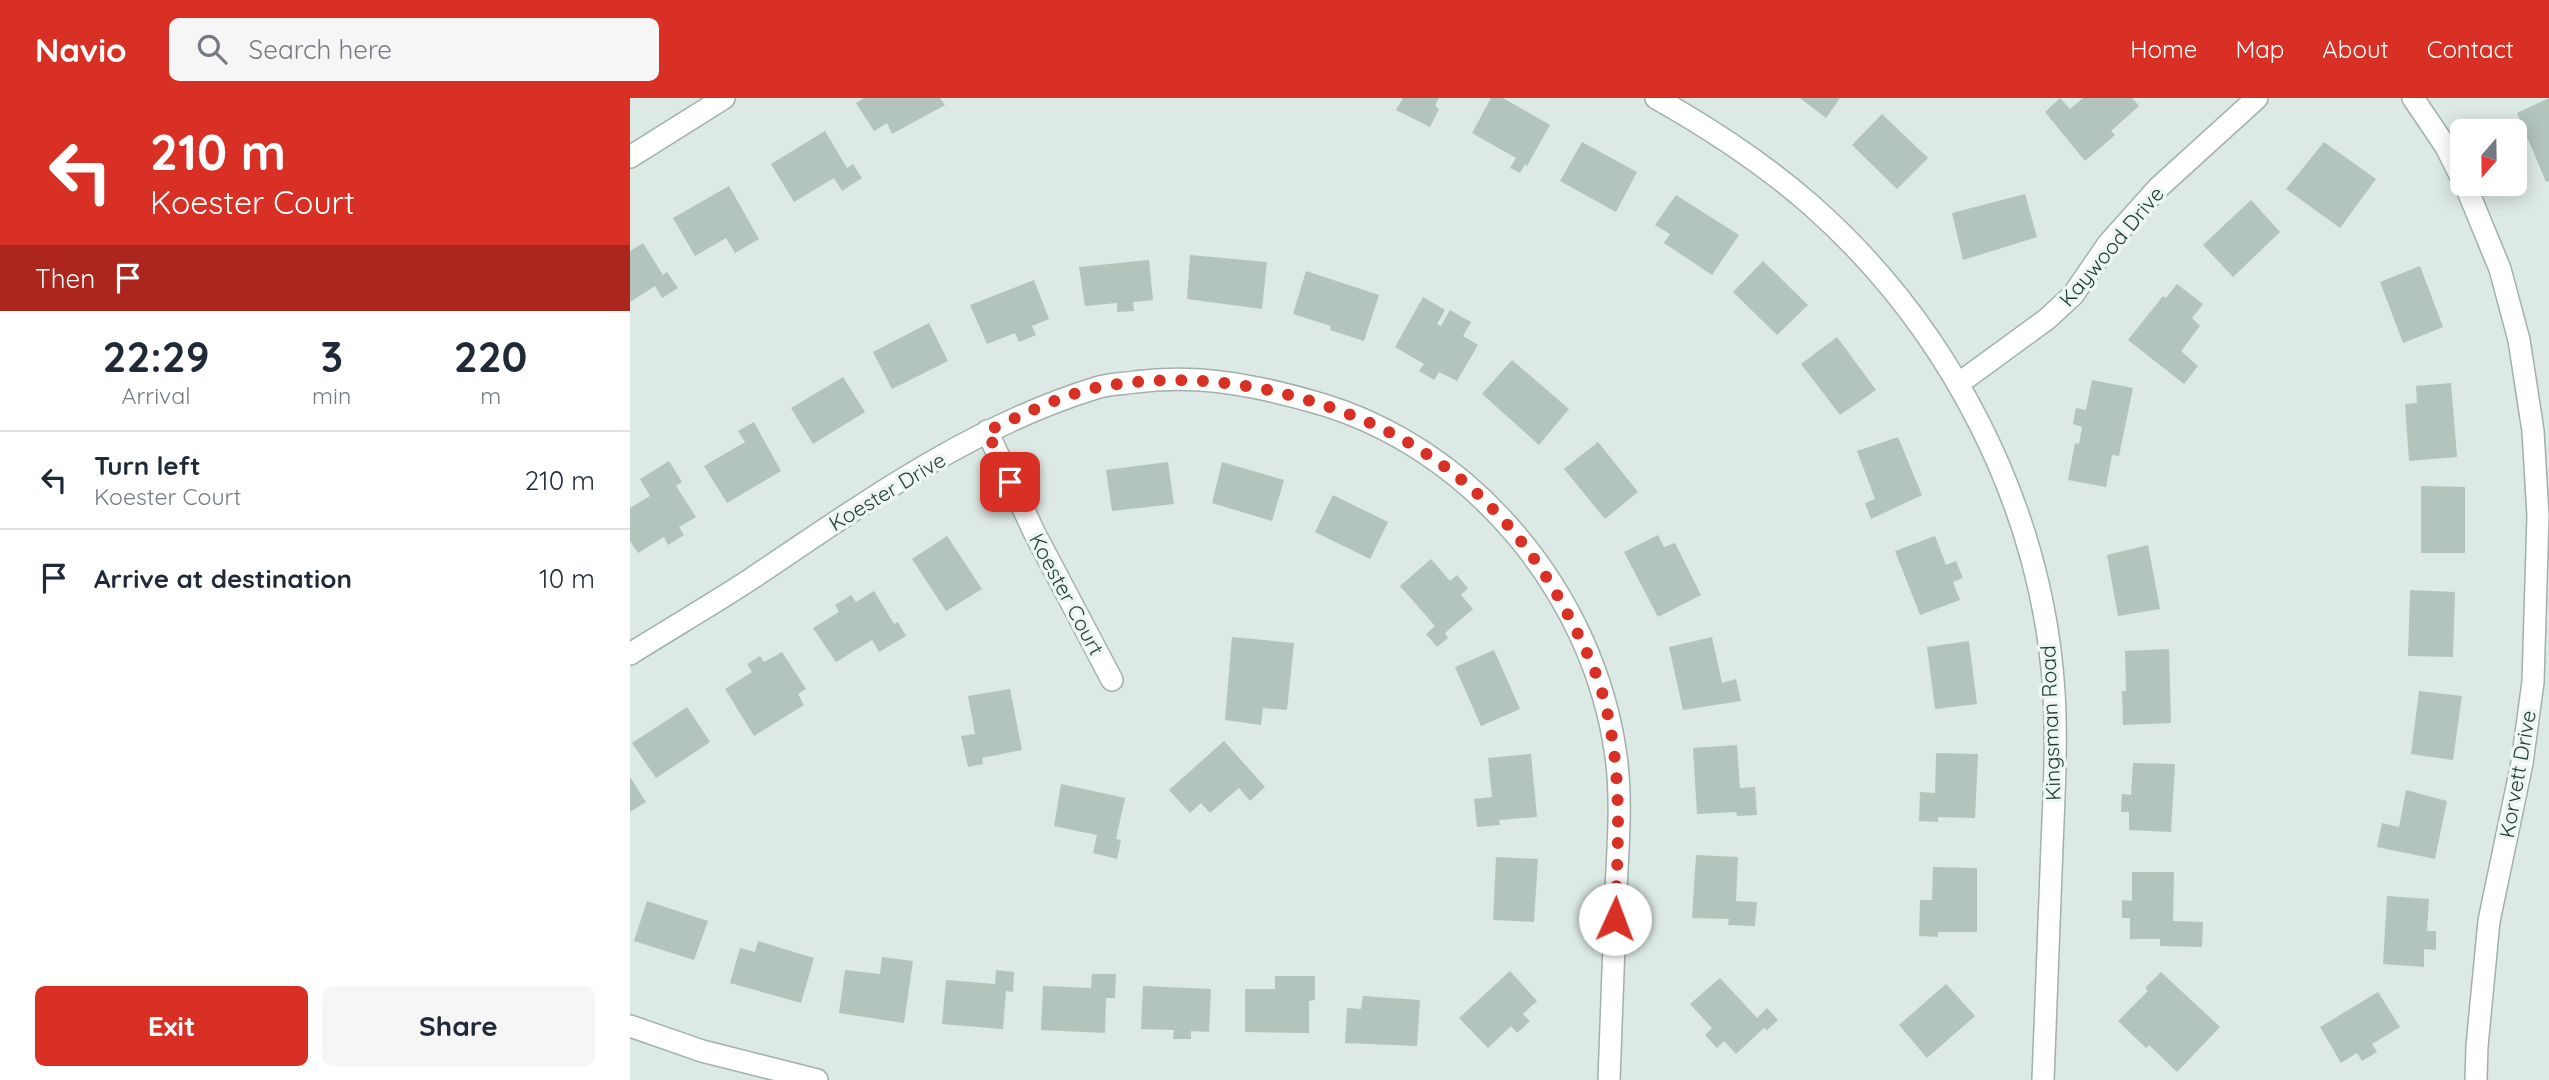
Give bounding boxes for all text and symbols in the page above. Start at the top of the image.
search box [169,18,659,81]
text: Navio [35,29,127,70]
icon: search [193,30,231,68]
text: Search here [249,33,392,66]
text: Home [2130,34,2197,64]
text: Map [2235,34,2284,64]
text: About [2322,34,2389,64]
text: Contact [2427,34,2514,64]
north arrow [2450,119,2527,196]
map controls [2450,119,2527,196]
text: 210 m [150,121,286,182]
icon: left [35,126,126,217]
street label: Kaywood Drive [2053,181,2169,311]
text: Koester Court [150,182,355,222]
icon: arrive [109,259,147,297]
text: Then [35,262,95,295]
text: 22:29 [103,330,210,383]
text: 3 [320,330,343,383]
text: 220 [454,330,527,383]
text: Arrival [122,381,190,410]
text: min [312,381,351,410]
text: m [480,381,501,410]
street label: Koester Drive [824,446,950,536]
text: Turn left [94,449,201,482]
pin [980,452,1040,512]
icon: left [35,461,73,499]
icon: arrive [991,463,1029,501]
text: 210 m [525,464,595,497]
text: Koester Court [94,482,241,511]
street label: Koester Court [1024,529,1110,659]
icon: arrive [35,559,73,597]
text: Arrive at destination [94,562,352,595]
text: 10 m [539,562,595,595]
street label: Kingsman Road [2034,645,2066,801]
street label: Korvett Drive [2493,708,2541,840]
position arrow [1578,882,1652,956]
button: Exit [35,986,308,1066]
button: Share [322,986,595,1066]

